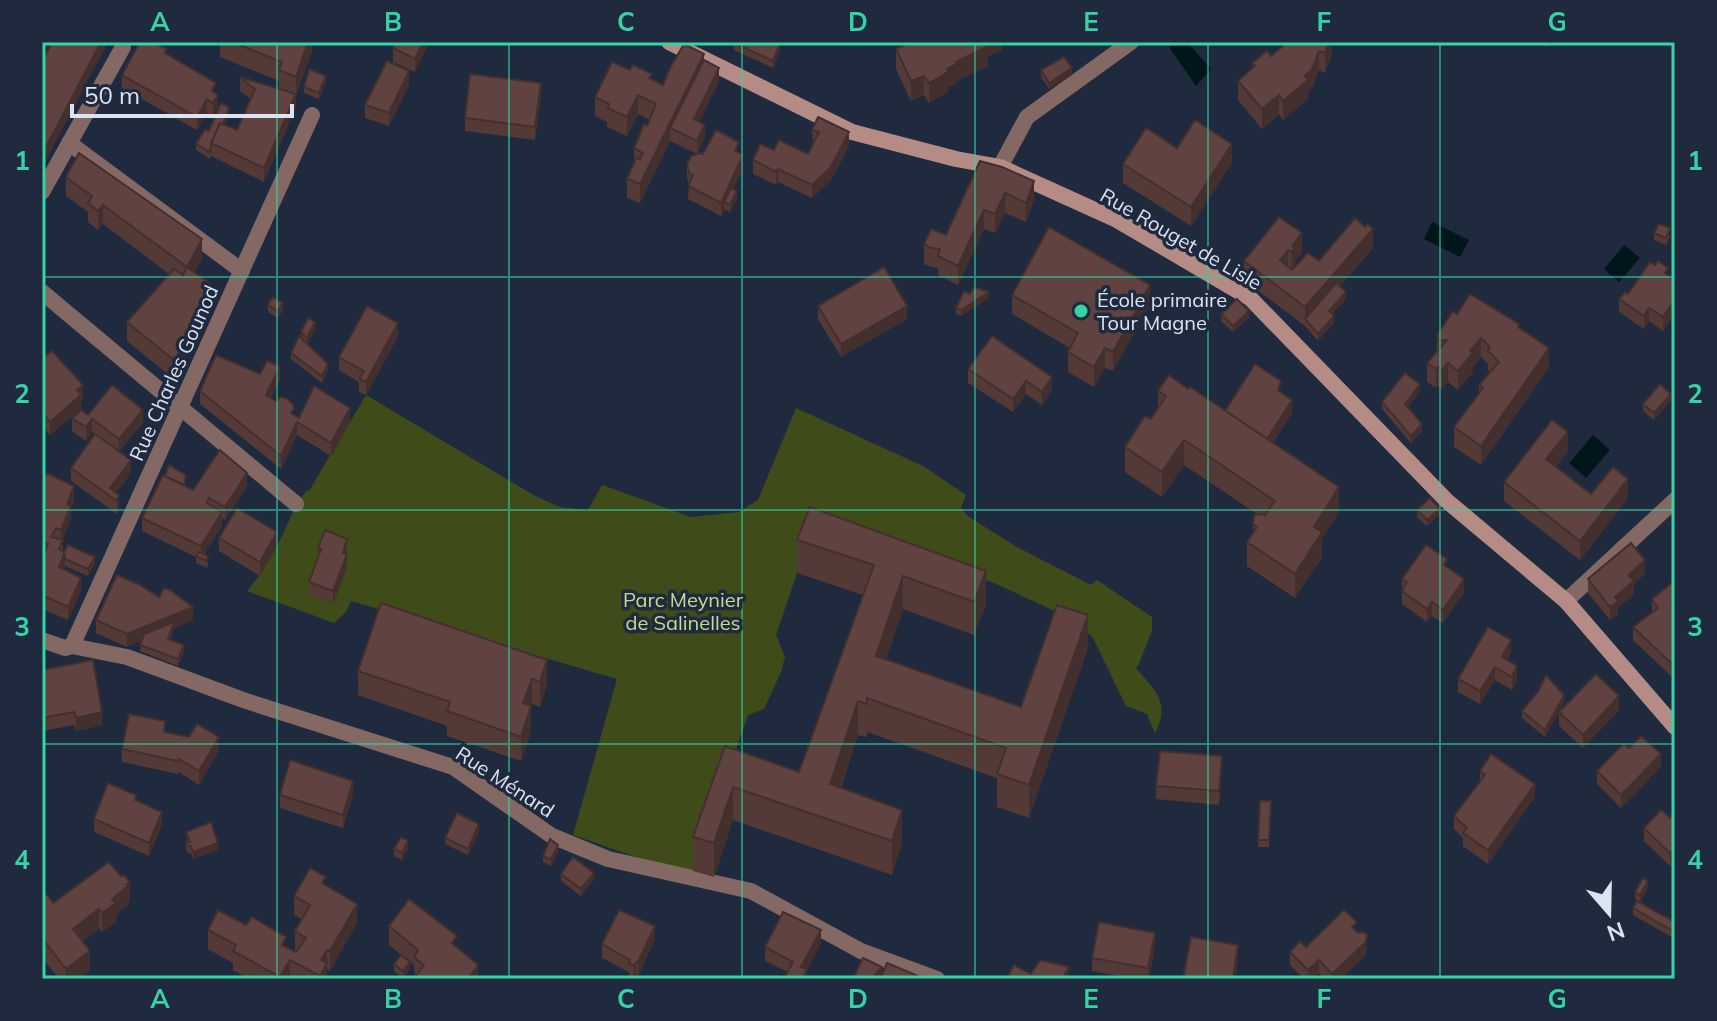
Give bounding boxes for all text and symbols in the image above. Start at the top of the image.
text: A [150,5,170,38]
text: B [384,5,402,38]
text: C [617,5,635,38]
text: D [848,5,868,38]
text: E [1083,5,1099,38]
text: F [1317,5,1332,38]
text: G [1547,5,1567,38]
scale bar [72,68,292,118]
text: 50 m [84,80,140,110]
text: 1 [14,144,30,177]
text: 1 [1687,144,1703,177]
street label: Rue Rouget de Lisle [1096,182,1267,295]
street label: Rue Charles Gounod [124,281,224,465]
place label: École primaire Tour Magne [1097,287,1227,335]
marker: École primaire Tour Magne [1072,302,1090,320]
text: 2 [14,377,30,410]
text: 2 [1687,377,1703,410]
park label: Parc Meynier de Salinelles [623,587,744,635]
text: 3 [14,610,30,643]
text: 3 [1687,610,1703,643]
street label: Rue Ménard [451,740,559,823]
text: 4 [14,843,30,876]
text: 4 [1687,843,1703,876]
north arrow [1569,873,1649,953]
text: N [1603,916,1628,948]
text: A [150,982,170,1015]
text: B [384,982,402,1015]
text: C [617,982,635,1015]
text: D [848,982,868,1015]
text: E [1083,982,1099,1015]
text: F [1317,982,1332,1015]
text: G [1547,982,1567,1015]

